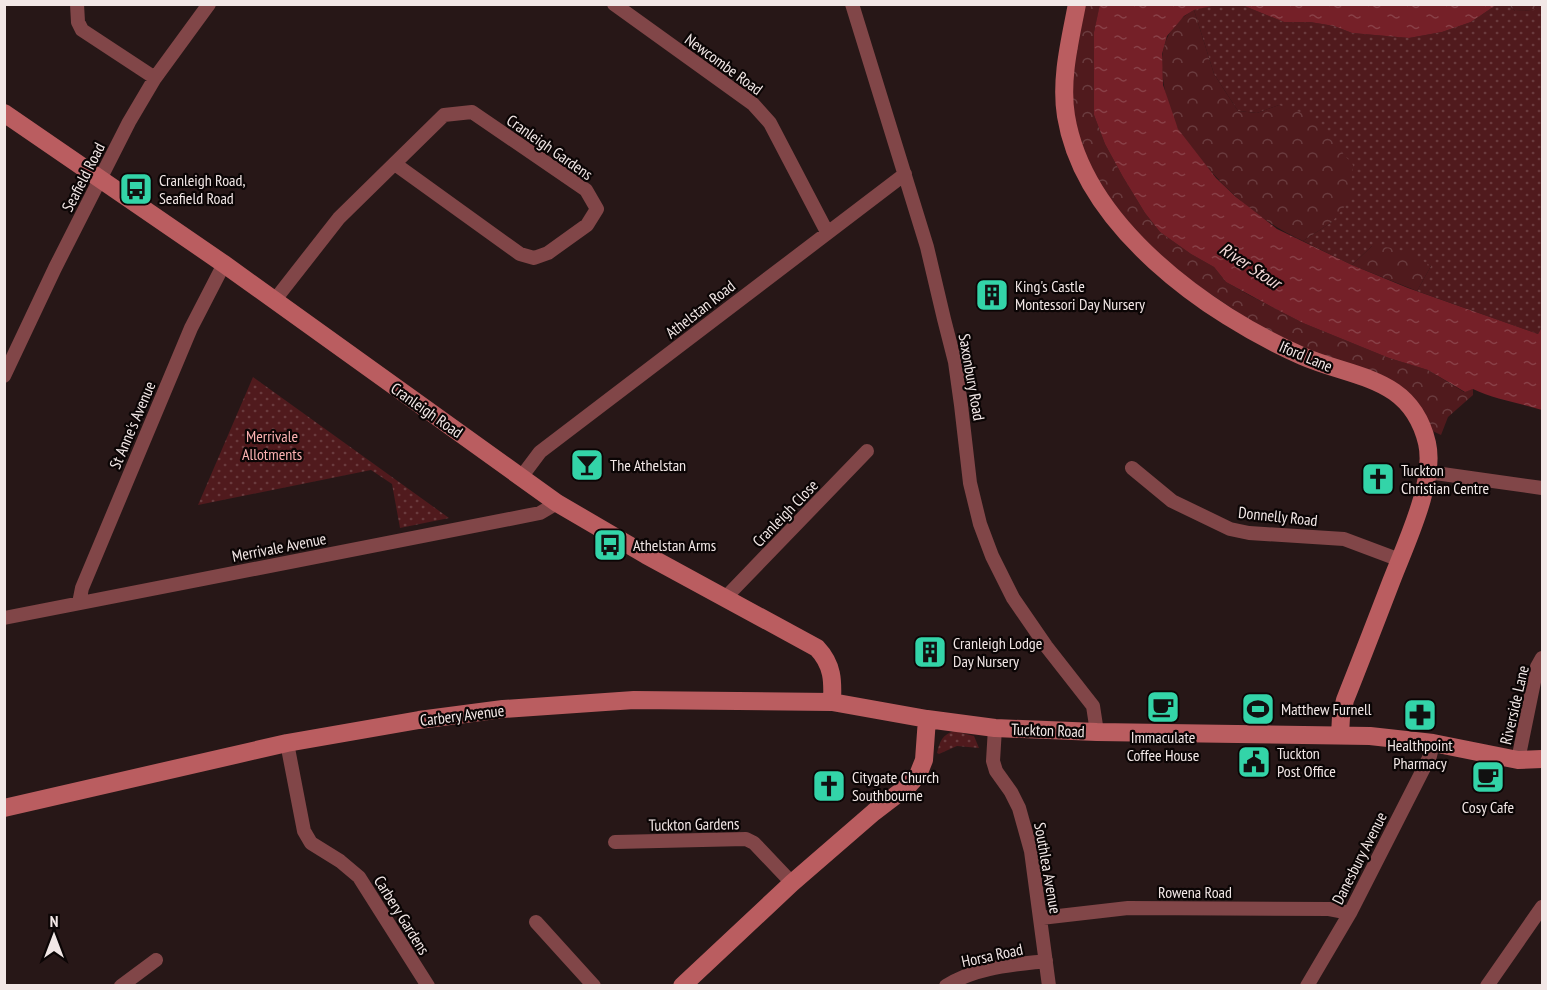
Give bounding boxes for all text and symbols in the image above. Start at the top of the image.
street label: Newcombe Road [681,29,767,99]
street label: Cranleigh Gardens [503,110,597,184]
street label: Seafield Road [57,139,109,215]
place label: Cranleigh Road, Seafield Road [159,170,245,208]
bus stop icon: Cranleigh Road, Seafield Road [118,171,154,207]
water label: River Stour [1215,237,1288,296]
street label: Athelstan Road [661,276,739,342]
place label: King's Castle Montessori Day Nursery [1015,276,1145,314]
building icon: King's Castle Montessori Day Nursery [974,277,1010,313]
street label: Saxonbury Road [955,332,989,422]
street label: Iford Lane [1276,336,1336,376]
street label: St Anne's Avenue [105,378,159,472]
street label: Cranleigh Road [387,378,467,442]
park label: Merrivale Allotments [242,426,302,464]
bar icon: The Athelstan [569,447,605,483]
place label: The Athelstan [610,455,686,475]
place label: Tuckton Christian Centre [1401,460,1489,498]
church icon: Tuckton Christian Centre [1360,461,1396,497]
street label: Cranleigh Close [748,475,822,551]
street label: Donnelly Road [1237,502,1319,530]
bus stop icon: Athelstan Arms [592,527,628,563]
street label: Merrivale Avenue [230,528,328,566]
place label: Athelstan Arms [633,535,716,555]
place label: Cranleigh Lodge Day Nursery [953,633,1042,671]
building icon: Cranleigh Lodge Day Nursery [912,634,948,670]
street label: Riverside Lane [1495,663,1533,747]
cafe icon: Immaculate Coffee House [1145,689,1181,725]
sports icon: Matthew Furnell [1240,691,1276,727]
pharmacy icon: Healthpoint Pharmacy [1402,697,1438,733]
place label: Matthew Furnell [1281,699,1372,719]
street label: Carbery Avenue [419,700,505,730]
street label: Tuckton Road [1011,719,1085,741]
place label: Immaculate Coffee House [1127,727,1199,765]
place label: Healthpoint Pharmacy [1387,735,1453,773]
place label: Tuckton Post Office [1277,743,1336,781]
public building icon: Tuckton Post Office [1236,744,1272,780]
cafe icon: Cosy Cafe [1470,759,1506,795]
place label: Citygate Church Southbourne [852,767,939,805]
church icon: Citygate Church Southbourne [811,768,847,804]
place label: Cosy Cafe [1462,797,1514,817]
street label: Danesbury Avenue [1327,808,1391,908]
street label: Tuckton Gardens [648,813,740,835]
street label: Southlea Avenue [1030,821,1066,915]
street label: Carbery Gardens [370,872,434,958]
street label: Rowena Road [1158,882,1232,902]
north arrow [24,906,84,966]
text: N [50,911,58,931]
street label: Horsa Road [959,939,1025,971]

